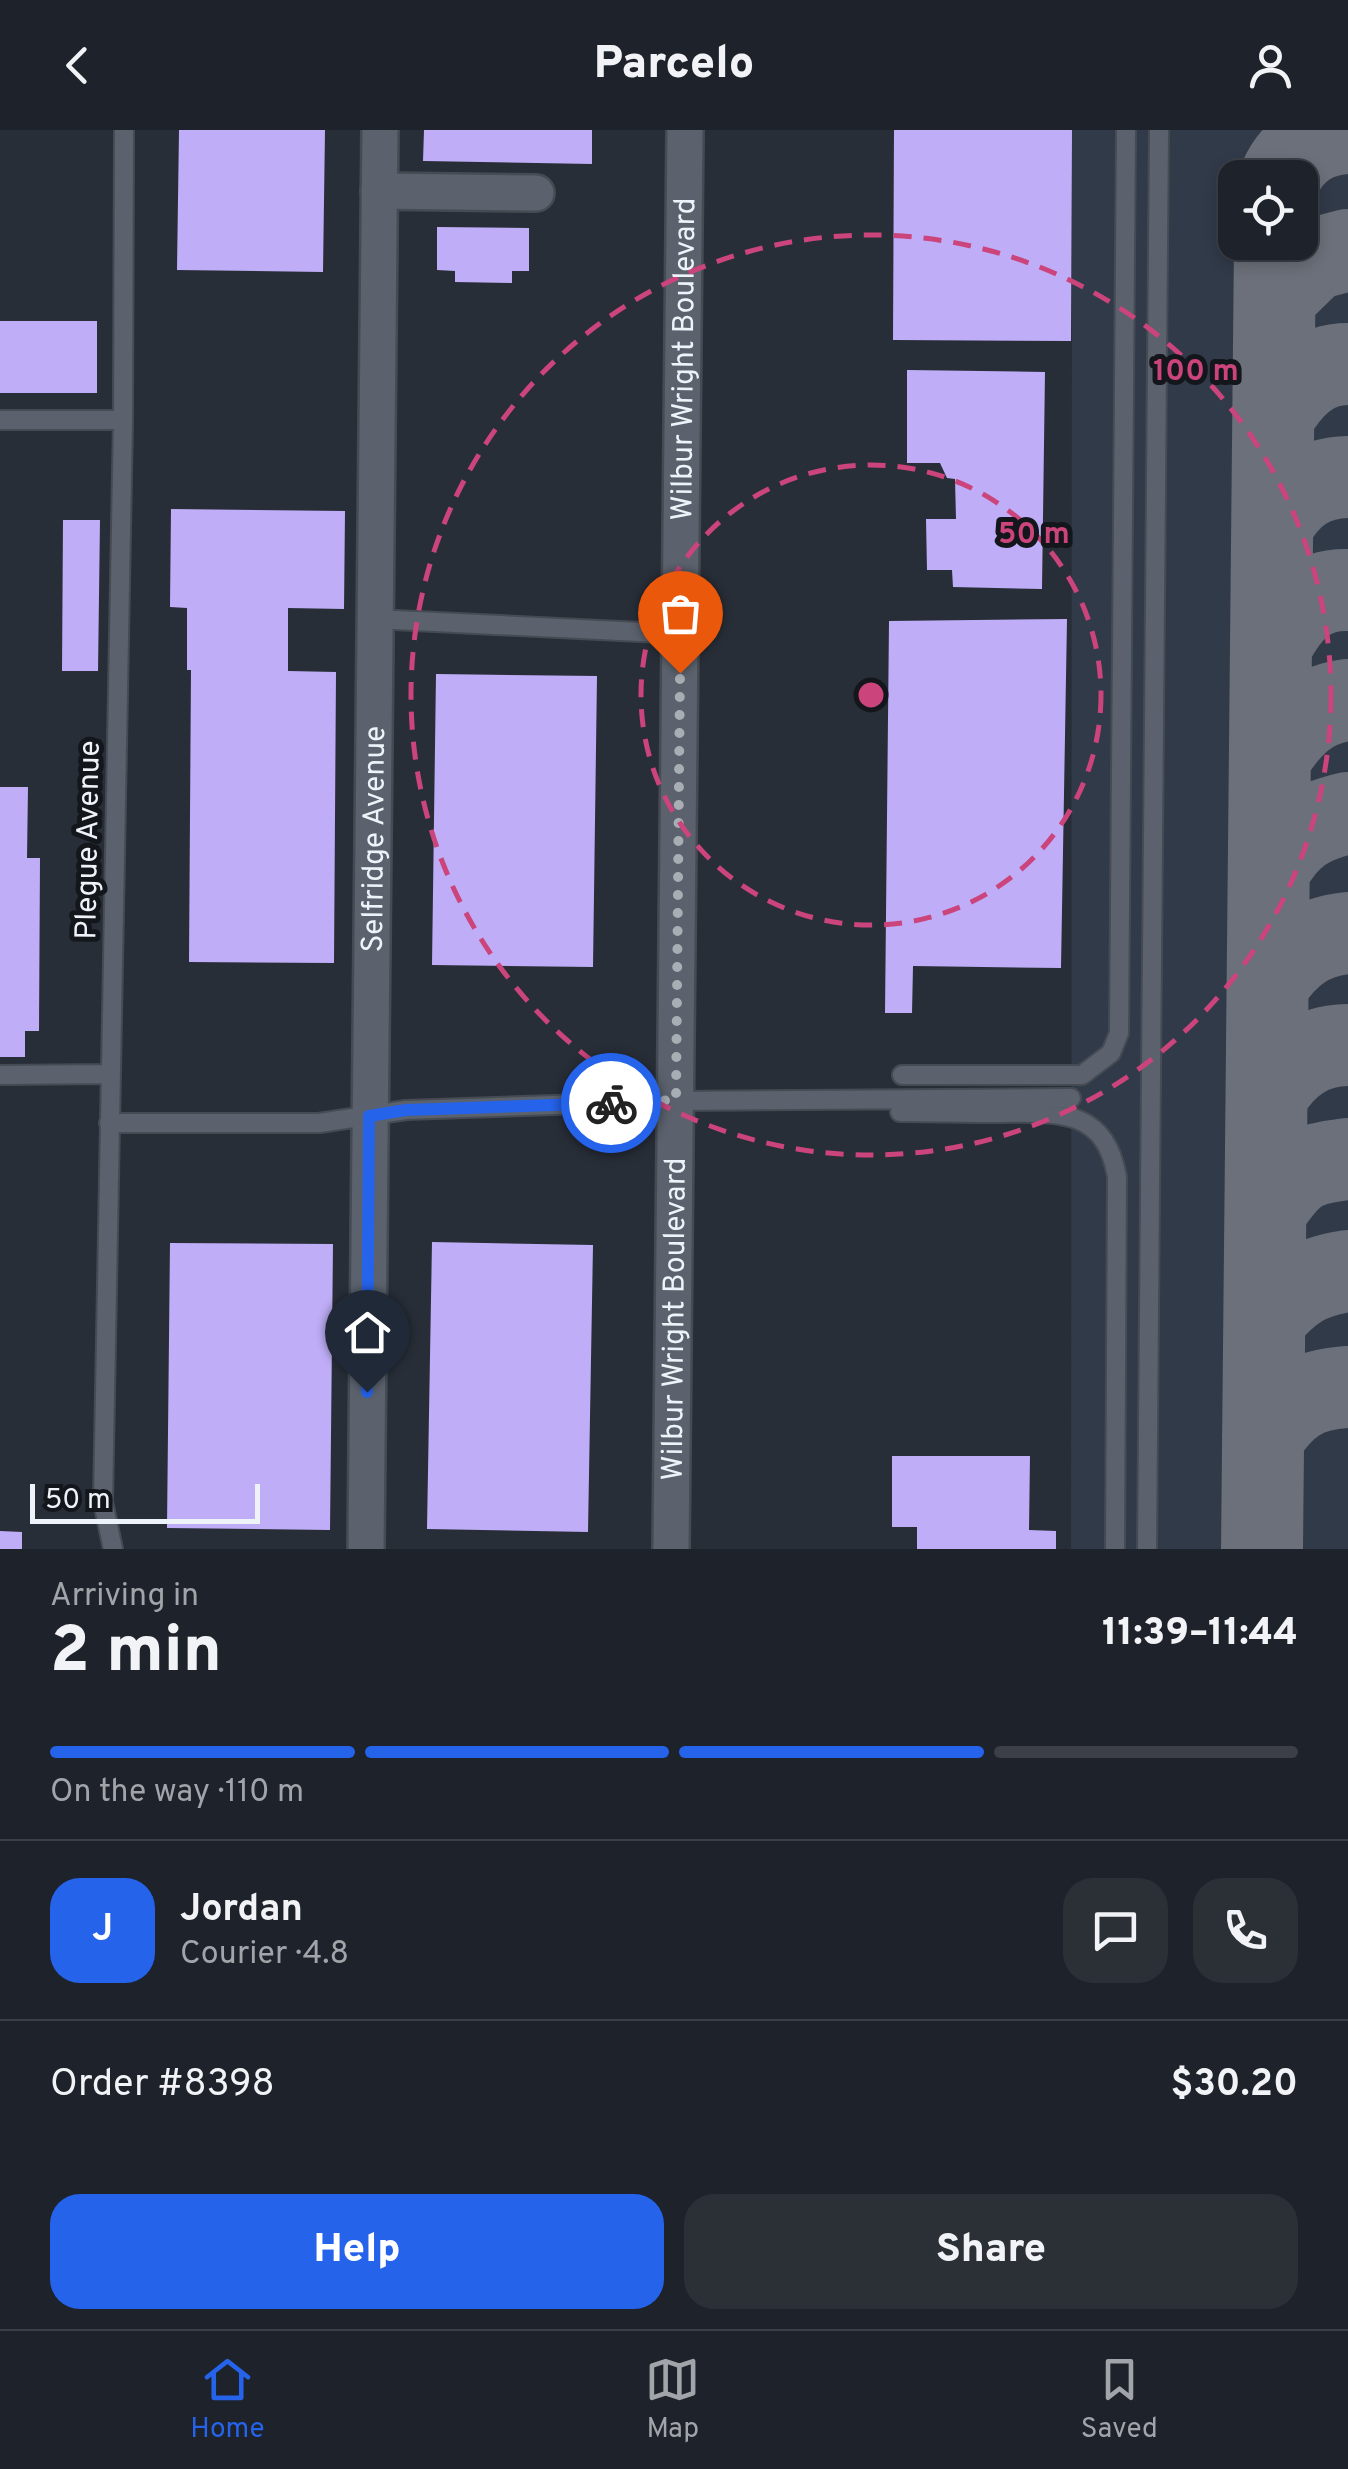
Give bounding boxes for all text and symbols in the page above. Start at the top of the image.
text: Parcelo [594,37,754,94]
icon: back [50,38,105,93]
icon: person [1243,38,1298,93]
map controls [1218,160,1318,260]
button: locate [1218,160,1318,260]
street label: Wilbur Wright Boulevard [665,197,705,521]
text: 100 m [1153,354,1239,391]
text: 50 m [998,517,1070,554]
pin [638,571,723,674]
icon: bag [653,586,708,641]
centre of rings [853,677,889,713]
street label: Selfridge Avenue [356,726,395,953]
street label: Plegue Avenue [69,740,110,940]
courier [561,1053,661,1153]
icon: bike [584,1076,639,1131]
street label: Wilbur Wright Boulevard [656,1157,696,1481]
pin [325,1290,410,1393]
icon: home [340,1305,395,1360]
scale bar [30,1479,260,1524]
text: 50 m [45,1483,111,1519]
text: Arriving in [50,1577,199,1617]
text: 11:39–11:44 [1102,1610,1298,1659]
text: 2 min [50,1613,222,1695]
text: On the way · 110 m [50,1773,304,1813]
button: chat [1063,1878,1168,1983]
button: phone [1193,1878,1298,1983]
text: Jordan [180,1886,303,1935]
text: J [92,1906,113,1955]
text: Courier · 4.8 [180,1935,349,1975]
text: Order #8398 [50,2061,275,2110]
text: $30.20 [1170,2061,1298,2110]
button: Help [50,2194,664,2309]
button: Share [684,2194,1298,2309]
tab: Home [190,2352,265,2448]
tab: Map [645,2352,700,2448]
tab: Saved [1081,2352,1158,2448]

